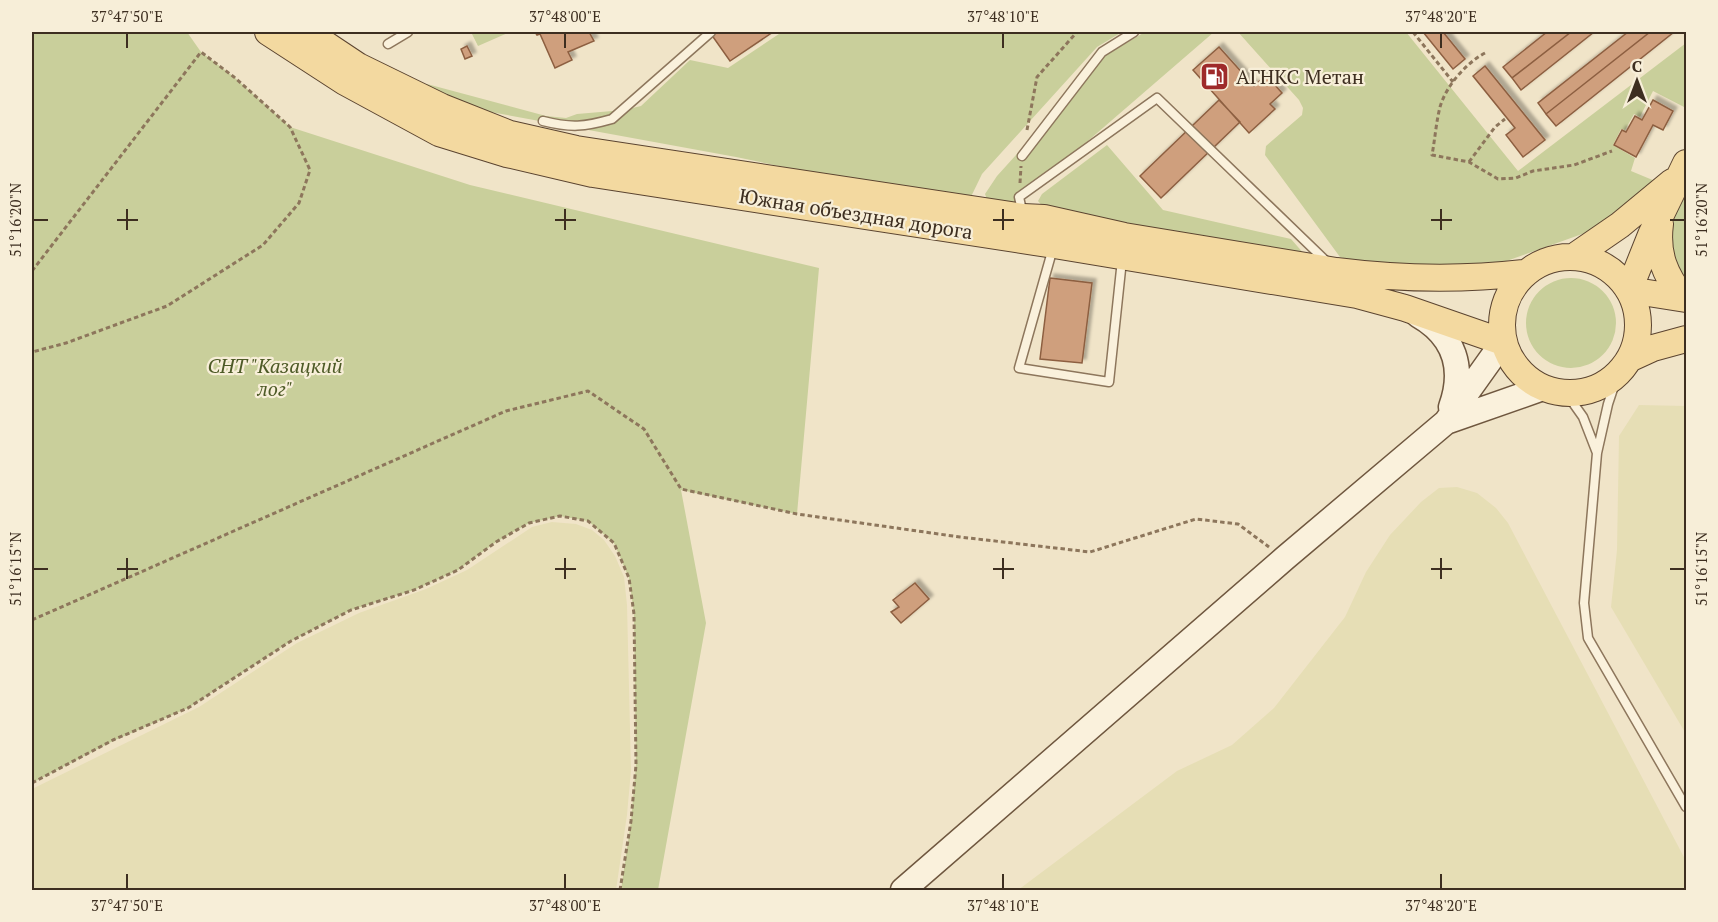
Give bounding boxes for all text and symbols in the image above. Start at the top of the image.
text: 37°47'50"E [91,6,163,26]
text: 37°48'00"E [529,6,601,26]
text: 37°48'10"E [967,6,1039,26]
text: 37°48'20"E [1405,6,1477,26]
north arrow [1607,51,1667,111]
text: С [1632,55,1642,77]
fuel station icon: АГНКС Метан [1199,61,1231,93]
place label: АГНКС Метан [1236,63,1364,90]
street label: Южная объездная дорога [737,182,975,245]
text: 51°16'20"N [5,183,25,257]
text: 51°16'20"N [1691,183,1711,257]
park label: СНТ "Казацкий лог" [207,352,343,402]
text: 51°16'15"N [5,532,25,606]
text: 51°16'15"N [1691,532,1711,606]
text: 37°47'50"E [91,895,163,915]
text: 37°48'00"E [529,895,601,915]
text: 37°48'10"E [967,895,1039,915]
text: 37°48'20"E [1405,895,1477,915]

